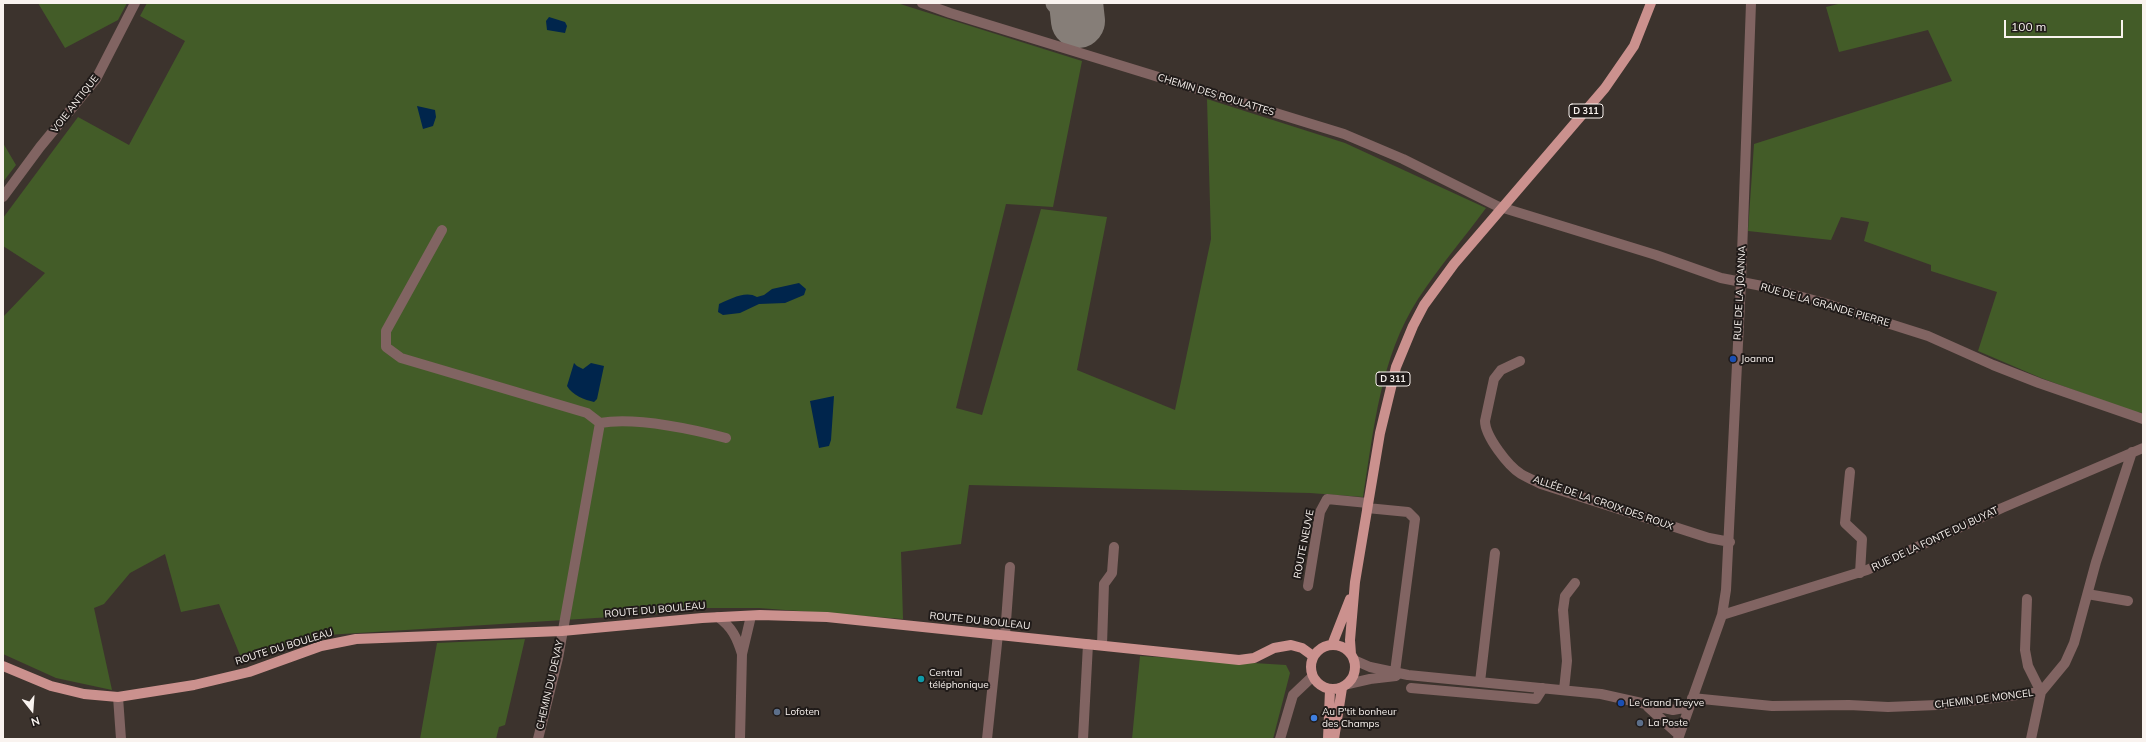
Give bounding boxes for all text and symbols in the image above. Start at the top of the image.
scale bar [2006,12,2125,38]
text: 100 m [2011,19,2046,34]
street label: CHEMIN DES ROULATTES [1156,71,1276,119]
street label: VOIE ANTIQUE [49,73,101,135]
road number: D 311 [1569,104,1603,118]
street label: RUE DE LA JOANNA [1732,246,1748,340]
street label: RUE DE LA GRANDE PIERRE [1759,281,1891,329]
place label: Joanna [1741,353,1774,365]
marker: Joanna [1728,354,1738,364]
road number: D 311 [1376,372,1410,386]
street label: ALLÉE DE LA CROIX DES ROUX [1531,473,1675,533]
street label: RUE DE LA FONTE DU BUYAT [1870,504,2000,574]
street label: ROUTE NEUVE [1291,509,1317,579]
street label: ROUTE DU BOULEAU [604,600,706,620]
street label: ROUTE DU BOULEAU [929,610,1031,632]
street label: ROUTE DU BOULEAU [234,626,334,668]
street label: CHEMIN DU DEVAY [534,639,566,731]
place label: Central téléphonique [929,667,989,690]
marker: Central téléphonique [916,674,926,684]
street label: CHEMIN DE MONCEL [1934,687,2034,711]
north arrow [12,690,52,730]
place label: Le Grand Treyve [1629,697,1704,709]
marker: Le Grand Treyve [1616,698,1626,708]
place label: Lofoten [785,706,820,718]
place label: Au P'tit bonheur des Champs [1322,706,1397,730]
marker: Lofoten [772,707,782,717]
marker: Au P'tit bonheur des Champs [1309,713,1319,723]
text: N [29,714,42,729]
place label: La Poste [1648,717,1688,729]
marker: La Poste [1635,718,1645,728]

